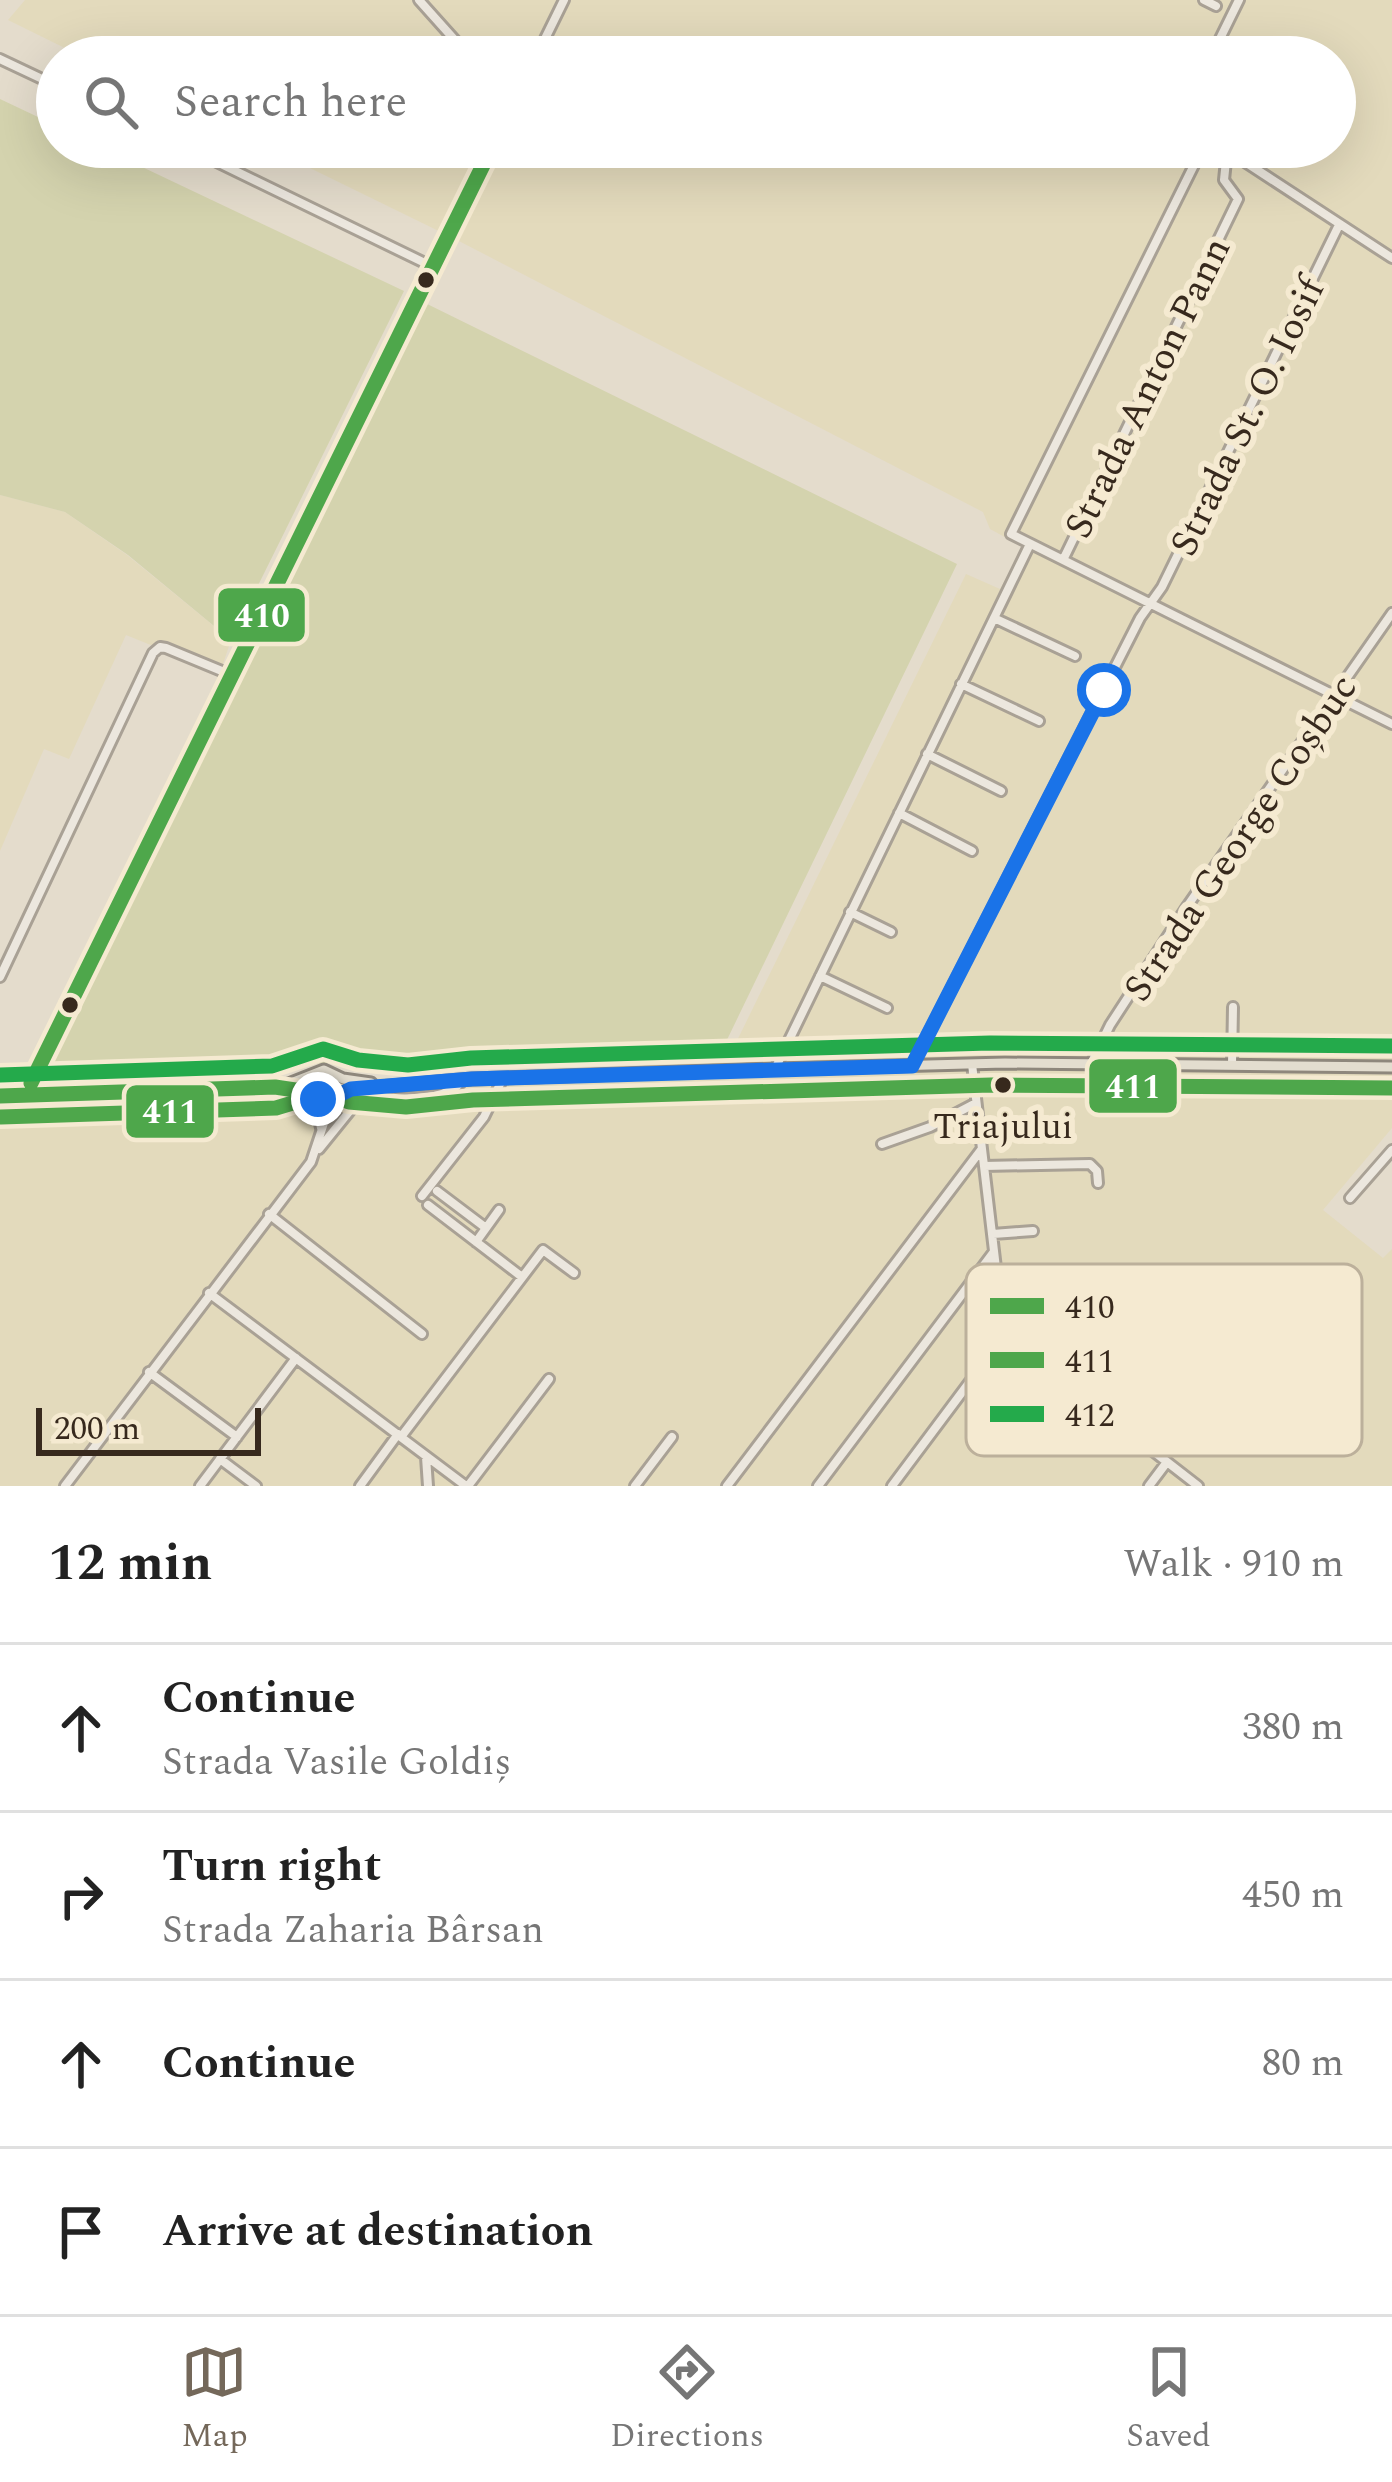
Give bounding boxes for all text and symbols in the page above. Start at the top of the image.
search box [36,36,1356,168]
text: Search here [174,68,407,137]
icon: search [78,69,144,135]
street label: Strada Anton Pann [1050,227,1247,549]
street label: Strada St. O. Iosif [1155,265,1342,566]
unlabelled marker [415,269,437,291]
line badge: 410 [216,586,307,644]
text: 410 [234,592,290,642]
route start [1077,663,1131,717]
street label: Strada George Coșbuc [1109,663,1373,1014]
unlabelled marker [59,994,81,1016]
line badge: 411 [1087,1057,1179,1115]
text: 411 [1105,1063,1161,1113]
route end [291,1072,345,1126]
marker: Triajului [992,1074,1014,1096]
line badge: 411 [124,1083,216,1140]
text: 411 [142,1088,198,1138]
place label: Triajului [933,1100,1073,1155]
legend [966,1264,1362,1456]
text: 410 [1065,1283,1115,1333]
text: 411 [1065,1337,1115,1387]
text: 412 [1065,1391,1115,1441]
scale bar [36,1402,261,1455]
text: 200 m [54,1404,140,1454]
text: 12 min [48,1525,212,1603]
text: Walk · 910 m [1123,1535,1344,1594]
text: Continue [162,1664,355,1733]
icon: ahead [48,1695,114,1761]
text: 380 m [1242,1698,1344,1757]
text: Strada Vasile Goldiș [162,1733,511,1792]
text: Turn right [162,1832,381,1901]
icon: right [48,1863,114,1929]
text: 450 m [1242,1866,1344,1925]
text: Strada Zaharia Bârsan [162,1901,544,1960]
text: Continue [162,2029,355,2098]
icon: ahead [48,2031,114,2097]
text: 80 m [1262,2034,1344,2093]
text: Arrive at destination [162,2197,593,2266]
icon: arrive [48,2199,114,2265]
tab: Map [181,2339,248,2461]
tab: Directions [610,2339,764,2461]
tab: Saved [1126,2339,1211,2461]

